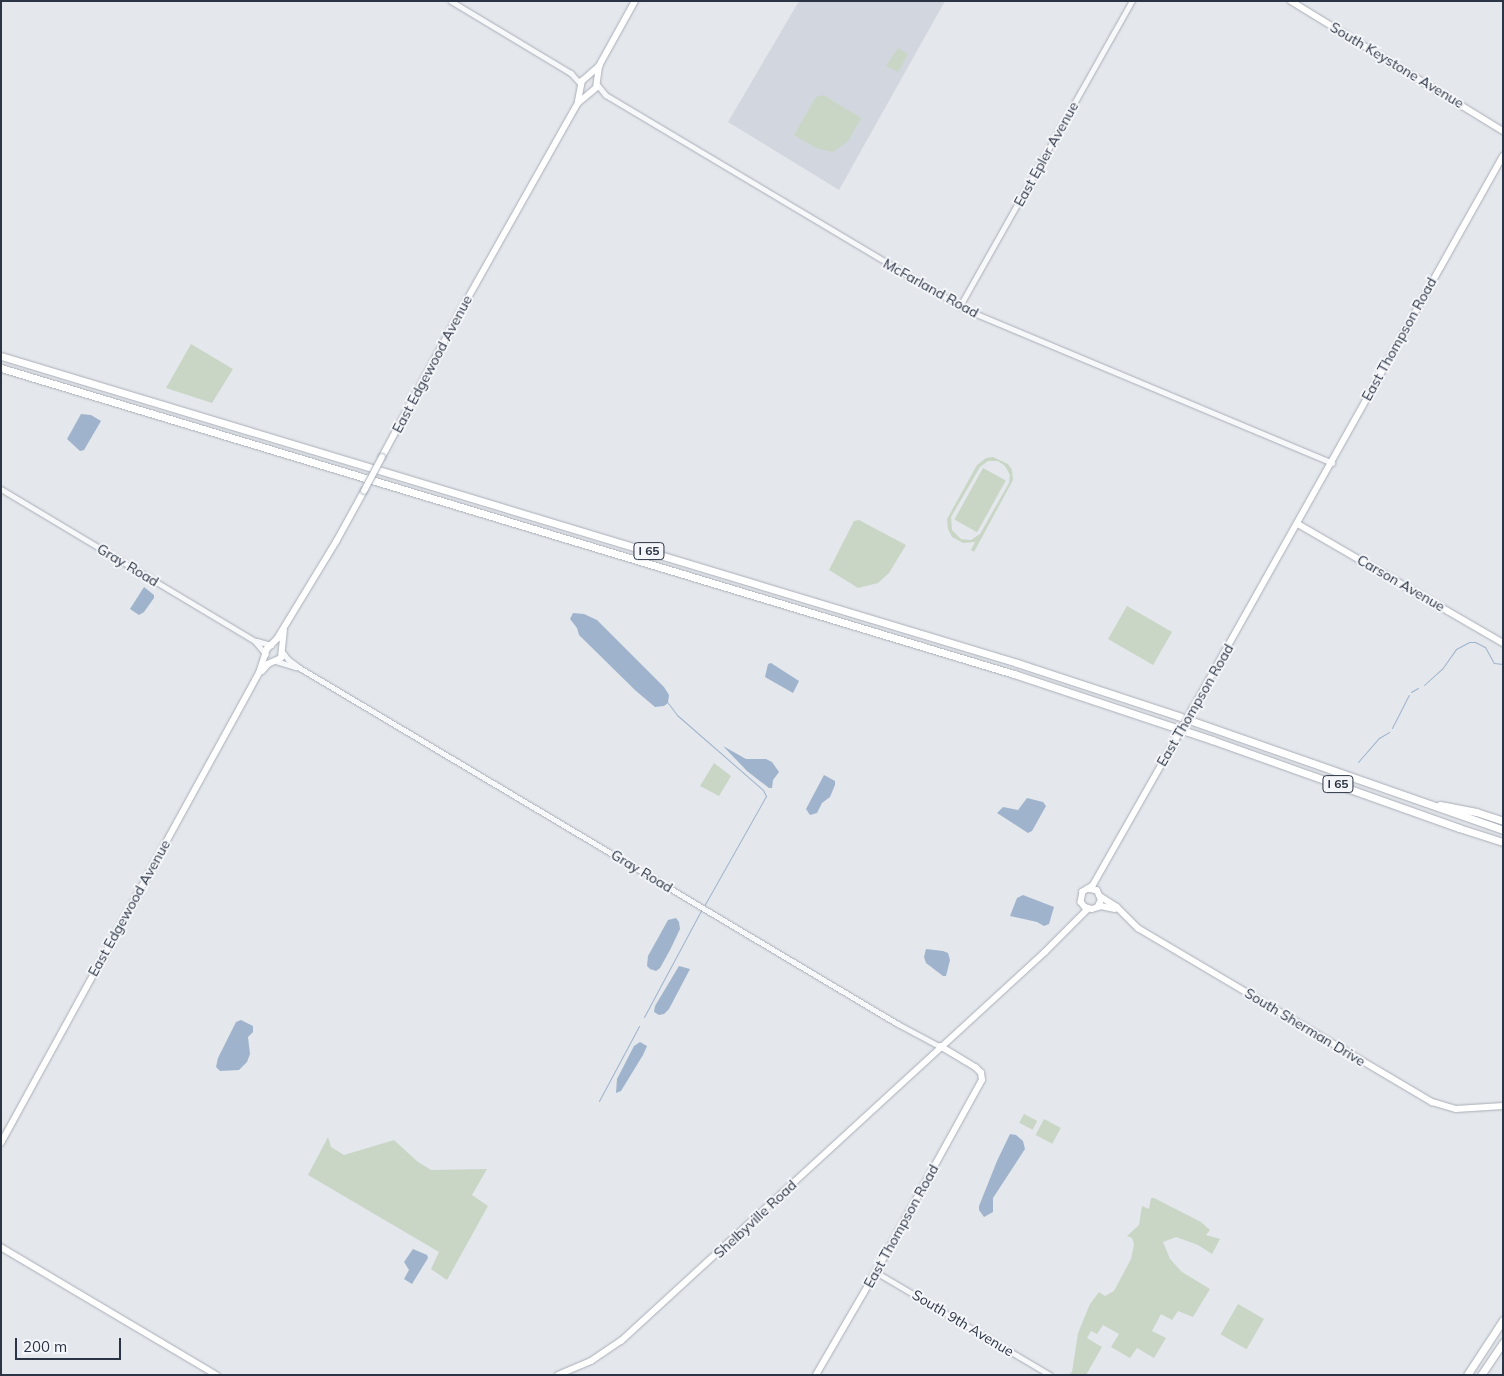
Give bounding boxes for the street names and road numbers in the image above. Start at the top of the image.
street label: South Keystone Avenue [1327,18,1467,112]
street label: East Epler Avenue [1010,99,1082,209]
street label: McFarland Road [880,255,982,321]
street label: East Thompson Road [1358,274,1440,404]
street label: East Edgewood Avenue [389,292,475,436]
street label: Gray Road [94,540,162,590]
road number: I 65 [633,542,665,560]
street label: Carson Avenue [1354,551,1448,615]
street label: East Thompson Road [1153,641,1237,769]
road number: I 65 [1322,774,1354,794]
street label: East Edgewood Avenue [84,837,174,979]
street label: Gray Road [608,846,676,896]
street label: South Sherman Drive [1242,984,1368,1070]
street label: East Thompson Road [860,1161,942,1291]
street label: Shelbyville Road [710,1176,800,1262]
street label: South 9th Avenue [909,1286,1017,1360]

